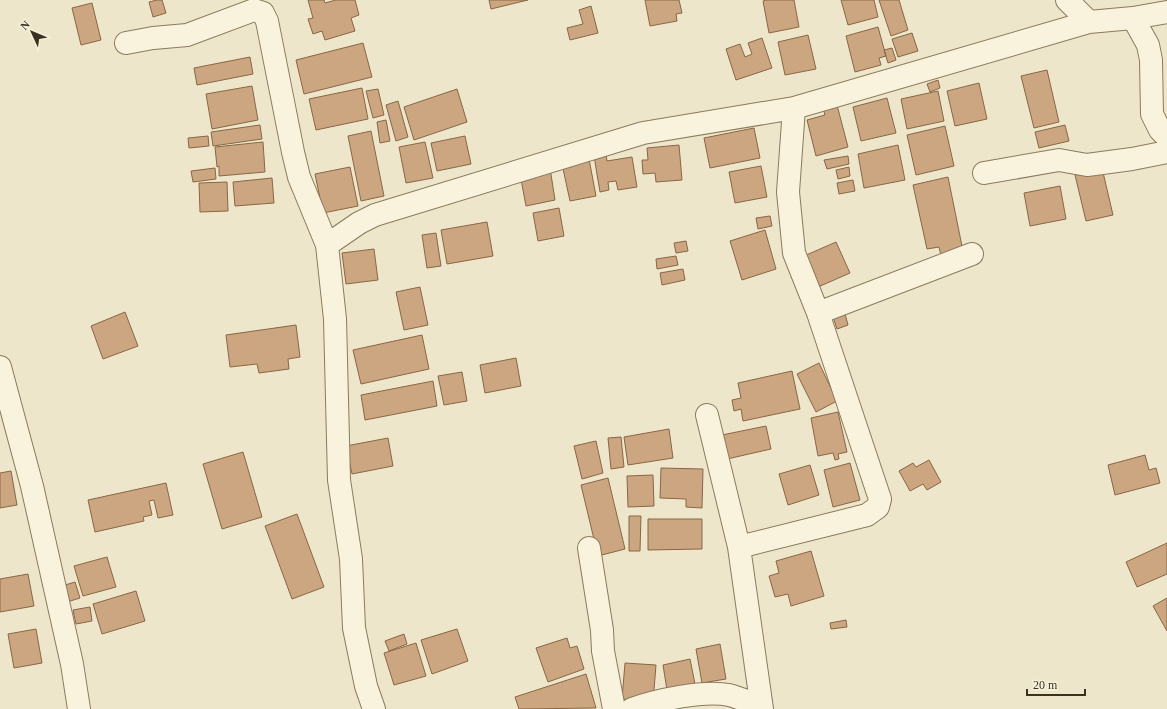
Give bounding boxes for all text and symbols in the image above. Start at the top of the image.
north arrow [12,12,52,52]
text: N [18,18,32,32]
scale bar [1027,671,1085,697]
text: 20 m [1033,678,1058,692]

